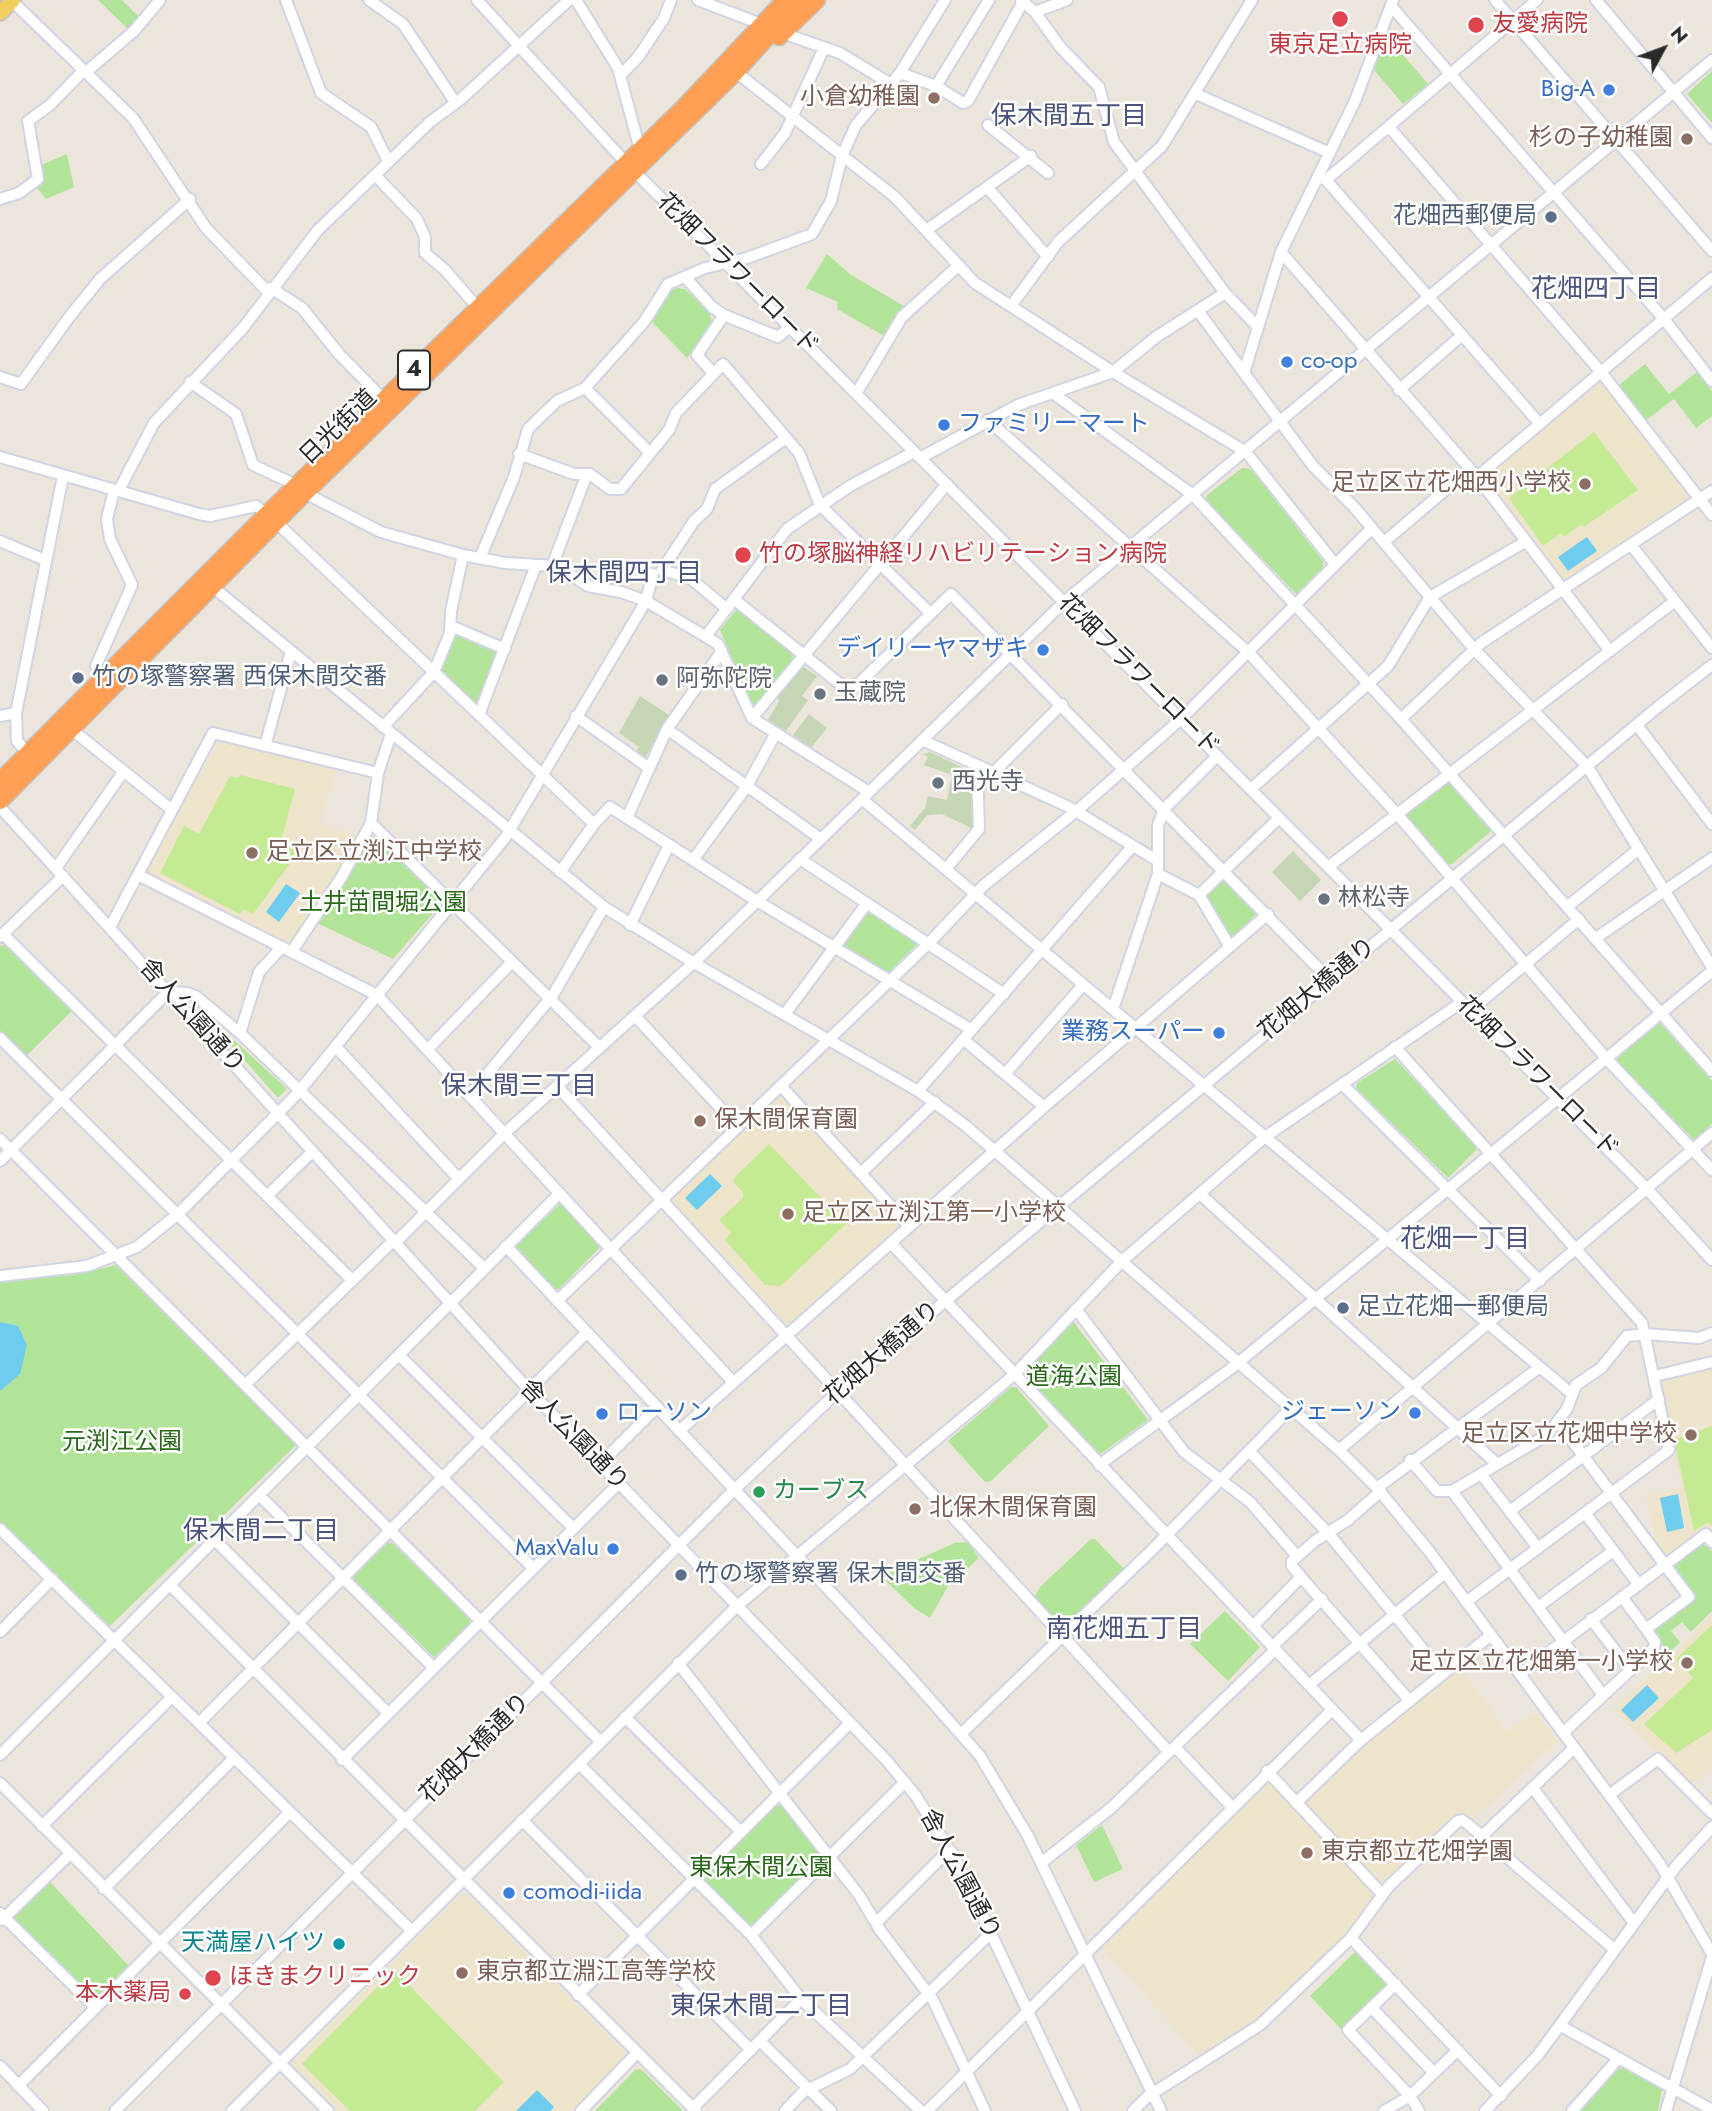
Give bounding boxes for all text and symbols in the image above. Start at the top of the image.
marker: 東京足立病院 [1330,9,1350,29]
place label: 友愛病院 [1492,11,1588,39]
north arrow [1628,14,1698,84]
marker: 友愛病院 [1466,15,1486,35]
text: N [1664,20,1694,49]
place label: 東京足立病院 [1268,32,1412,60]
place label: Big-A [1541,76,1595,104]
marker: Big-A [1601,82,1617,98]
place label: 小倉幼稚園 [800,84,920,112]
marker: 小倉幼稚園 [926,90,942,106]
district label: 保木間五丁目 [991,102,1147,134]
place label: 杉の子幼稚園 [1529,125,1673,153]
marker: 杉の子幼稚園 [1679,131,1695,147]
street label: 花畑フラワーロード [650,188,824,362]
place label: 花畑西郵便局 [1393,203,1537,231]
marker: 花畑西郵便局 [1543,209,1559,225]
district label: 花畑四丁目 [1531,275,1661,307]
place label: co-op [1301,348,1357,376]
road number: 4 [398,350,430,390]
marker: co-op [1279,354,1295,370]
street label: 日光街道 [294,384,384,472]
place label: ファミリーマート [958,411,1150,439]
marker: ファミリーマート [936,417,952,433]
place label: 足立区立花畑西小学校 [1331,470,1571,498]
marker: 足立区立花畑西小学校 [1577,476,1593,492]
place label: 竹の塚脳神経リハビリテーション病院 [759,541,1167,569]
marker: 竹の塚脳神経リハビリテーション病院 [733,545,753,565]
district label: 保木間四丁目 [546,559,702,591]
street label: 花畑フラワーロード [1051,589,1225,763]
place label: デイリーヤマザキ [837,636,1029,664]
marker: デイリーヤマザキ [1035,642,1051,658]
place label: 竹の塚警察署 西保木間交番 [92,664,387,692]
place label: 阿弥陀院 [676,666,772,694]
marker: 竹の塚警察署 西保木間交番 [70,670,86,686]
marker: 阿弥陀院 [654,672,670,688]
place label: 玉蔵院 [834,680,906,708]
marker: 玉蔵院 [812,686,828,702]
place label: 西光寺 [952,769,1024,797]
marker: 西光寺 [930,775,946,791]
place label: 足立区立渕江中学校 [266,839,482,867]
marker: 足立区立渕江中学校 [244,845,260,861]
place label: 林松寺 [1338,885,1410,913]
park label: 土井苗間堀公園 [299,890,467,918]
marker: 林松寺 [1316,891,1332,907]
street label: 花畑大橋通り [1254,933,1382,1047]
street label: 舎人公園通り [132,954,250,1080]
street label: 花畑フラワーロード [1450,991,1624,1165]
place label: 業務スーパー [1061,1019,1205,1047]
marker: 業務スーパー [1211,1025,1227,1041]
district label: 保木間三丁目 [441,1072,597,1104]
place label: 保木間保育園 [714,1107,858,1135]
marker: 保木間保育園 [692,1113,708,1129]
place label: 足立区立渕江第一小学校 [802,1200,1066,1228]
marker: 足立区立渕江第一小学校 [780,1206,796,1222]
district label: 花畑一丁目 [1400,1225,1530,1257]
place label: 足立花畑一郵便局 [1357,1294,1549,1322]
street label: 花畑大橋通り [819,1296,947,1412]
marker: 足立花畑一郵便局 [1335,1300,1351,1316]
park label: 道海公園 [1026,1364,1122,1392]
street label: 舎人公園通り [513,1374,633,1498]
place label: ジェーソン [1281,1399,1401,1427]
place label: ローソン [616,1400,712,1428]
marker: ジェーソン [1407,1405,1423,1421]
marker: ローソン [594,1406,610,1422]
place label: 足立区立花畑中学校 [1461,1421,1677,1449]
marker: 足立区立花畑中学校 [1683,1427,1699,1443]
park label: 元渕江公園 [62,1429,182,1457]
place label: カーブス [773,1478,869,1506]
marker: カーブス [751,1484,767,1500]
place label: 北保木間保育園 [929,1495,1097,1523]
marker: 北保木間保育園 [907,1501,923,1517]
district label: 保木間二丁目 [183,1517,339,1549]
place label: MaxValu [515,1535,599,1563]
marker: MaxValu [605,1541,621,1557]
place label: 竹の塚警察署 保木間交番 [695,1561,966,1589]
marker: 竹の塚警察署 保木間交番 [673,1567,689,1583]
district label: 南花畑五丁目 [1046,1615,1202,1647]
place label: 足立区立花畑第一小学校 [1409,1649,1673,1677]
marker: 足立区立花畑第一小学校 [1679,1655,1695,1671]
street label: 花畑大橋通り [415,1688,537,1810]
street label: 舎人公園通り [912,1805,1006,1945]
place label: 東京都立花畑学園 [1321,1839,1513,1867]
marker: 東京都立花畑学園 [1299,1845,1315,1861]
park label: 東保木間公園 [689,1855,833,1883]
place label: comodi-iida [523,1879,642,1907]
marker: comodi-iida [501,1885,517,1901]
place label: 天満屋ハイツ [181,1930,325,1958]
marker: 天満屋ハイツ [331,1936,347,1952]
place label: 東京都立淵江高等学校 [476,1959,716,1987]
place label: ほきまクリニック [229,1964,421,1992]
marker: 東京都立淵江高等学校 [454,1965,470,1981]
marker: ほきまクリニック [203,1968,223,1988]
place label: 本木薬局 [75,1980,171,2008]
marker: 本木薬局 [177,1986,193,2002]
district label: 東保木間二丁目 [670,1992,852,2024]

